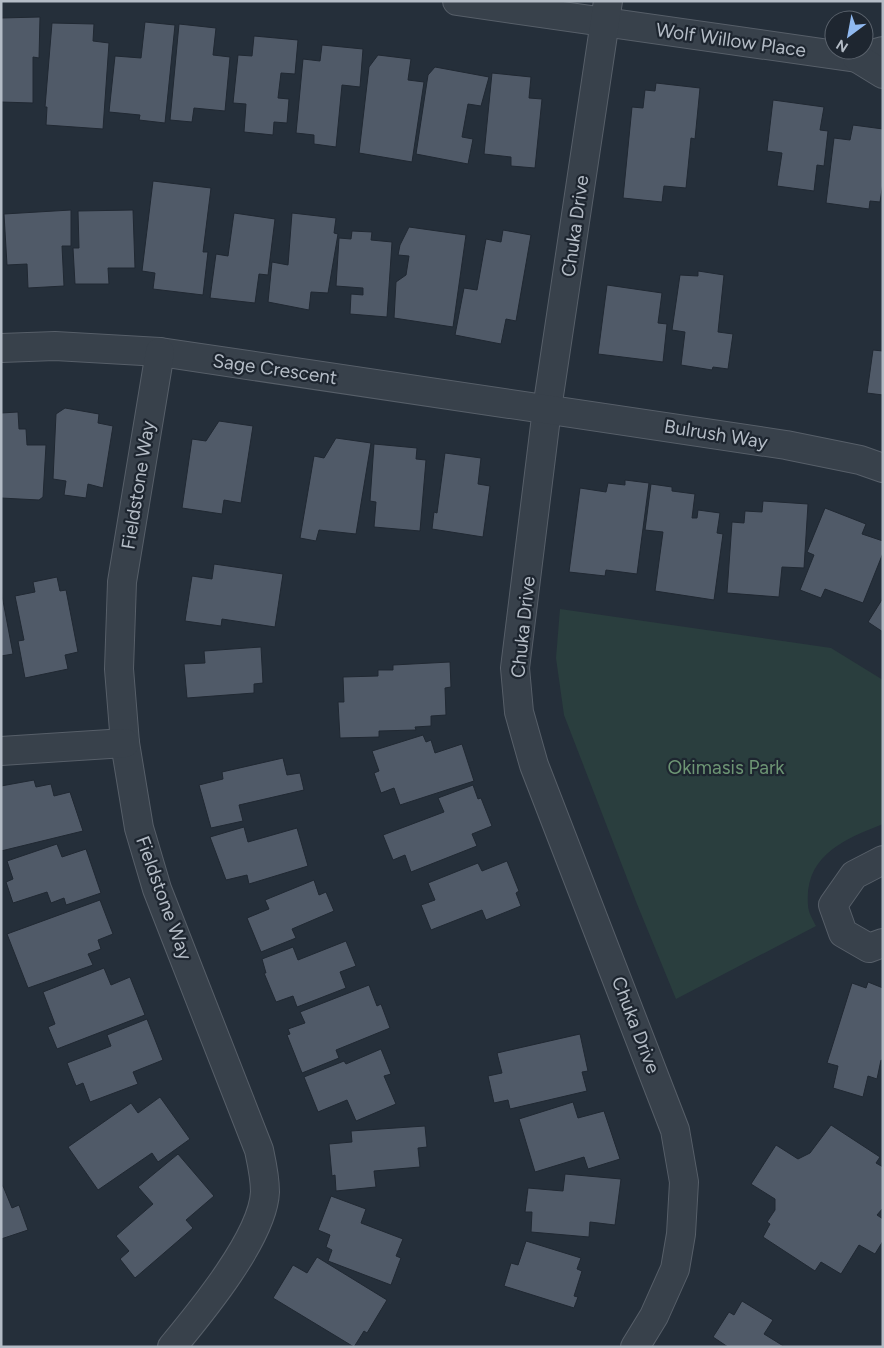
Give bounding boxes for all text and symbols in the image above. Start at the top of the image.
north arrow [824,10,874,60]
street label: Wolf Willow Place [655,18,807,62]
text: N [833,36,851,56]
street label: Chuka Drive [556,174,594,278]
street label: Sage Crescent [211,349,339,389]
street label: Bulrush Way [663,414,769,454]
street label: Fieldstone Way [116,419,160,551]
street label: Chuka Drive [506,575,540,679]
park label: Okimasis Park [667,756,785,779]
street label: Fieldstone Way [131,833,197,963]
street label: Chuka Drive [607,973,665,1077]

